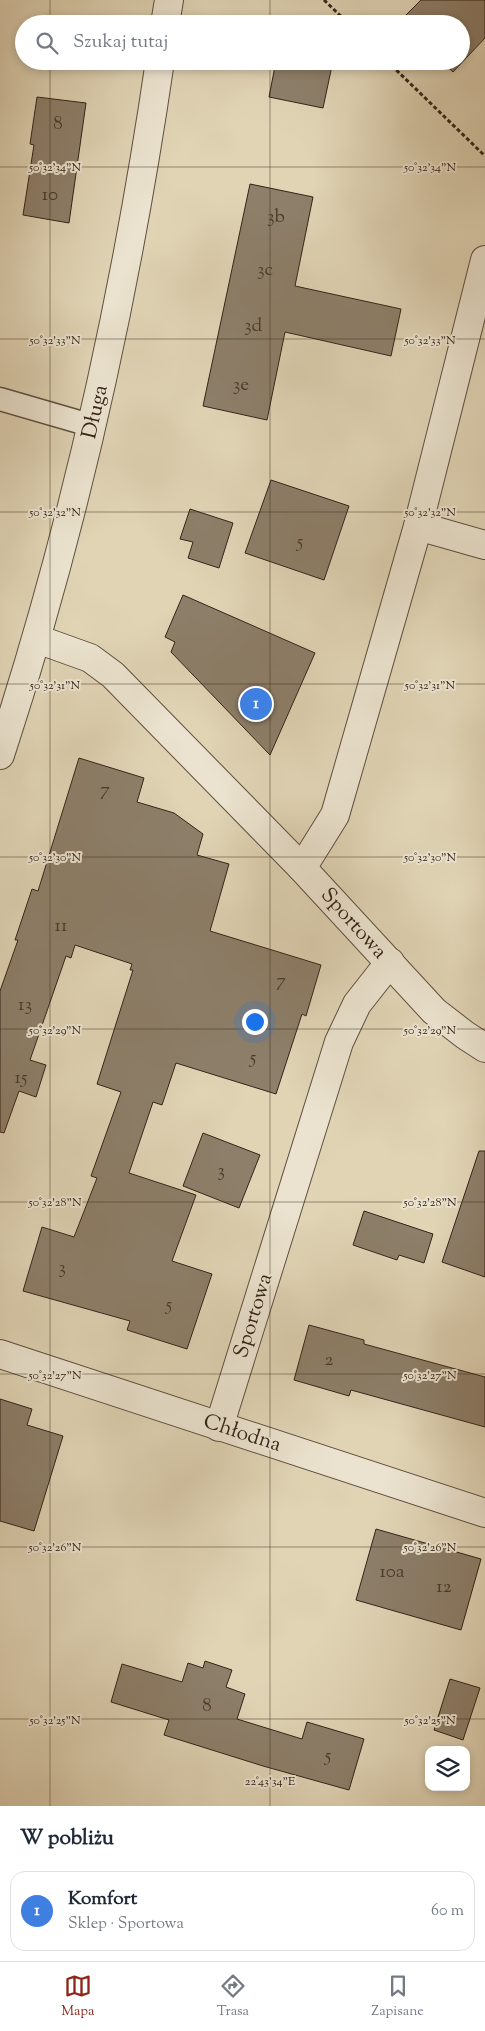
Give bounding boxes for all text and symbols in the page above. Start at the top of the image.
search box [15,15,470,70]
icon: search [33,29,61,57]
text: Szukaj tutaj [73,29,168,56]
house number: 8 [53,111,63,138]
text: 50°32'34"N [28,159,82,177]
text: 50°32'34"N [403,159,457,177]
house number: 10 [42,182,58,209]
house number: 3b [267,204,285,231]
house number: 3c [257,257,273,284]
house number: 3d [244,313,262,340]
text: 50°32'33"N [28,332,81,350]
text: 50°32'33"N [403,332,456,350]
house number: 3e [233,372,249,399]
street label: Długa [75,382,117,442]
text: 50°32'32"N [28,504,81,522]
text: 50°32'32"N [403,504,456,522]
house number: 5 [296,529,304,556]
text: 50°32'31"N [29,677,81,695]
text: 50°32'31"N [404,677,456,695]
pin: 1 [240,685,272,723]
house number: 7 [100,777,110,804]
text: 50°32'30"N [28,849,82,867]
text: 50°32'30"N [403,849,457,867]
street label: Sportowa [313,882,393,967]
house number: 11 [55,913,68,940]
house number: 7 [276,968,286,995]
house number: 13 [18,992,32,1019]
your location [242,1009,268,1035]
text: 50°32'29"N [28,1022,82,1040]
text: 50°32'29"N [403,1022,457,1040]
house number: 5 [249,1045,257,1072]
house number: 15 [15,1065,28,1092]
house number: 3 [217,1158,225,1185]
text: 50°32'28"N [28,1194,82,1212]
text: 50°32'28"N [403,1194,457,1212]
house number: 3 [58,1255,66,1282]
street label: Sportowa [227,1270,281,1362]
house number: 5 [165,1292,173,1319]
house number: 2 [325,1347,334,1374]
text: 50°32'27"N [28,1367,82,1385]
text: 50°32'27"N [403,1367,457,1385]
street label: Chłodna [199,1407,285,1461]
text: 50°32'26"N [28,1539,82,1557]
text: 50°32'26"N [403,1539,457,1557]
house number: 10a [379,1559,405,1586]
house number: 12 [436,1574,452,1601]
house number: 8 [202,1693,212,1720]
text: 50°32'25"N [28,1712,81,1730]
text: 50°32'25"N [403,1712,456,1730]
house number: 5 [324,1743,332,1770]
map controls [425,1746,470,1791]
button: layers [425,1746,470,1791]
text: 22°43'34"E [245,1773,296,1791]
text: W pobliżu [20,1824,114,1854]
text: Komfort [68,1886,137,1913]
text: 1 [34,1900,40,1923]
text: 60 m [431,1900,464,1923]
text: Sklep · Sportowa [68,1913,184,1936]
tab: Mapa [61,1972,95,2022]
tab: Trasa [217,1972,249,2022]
tab: Zapisane [371,1972,424,2022]

